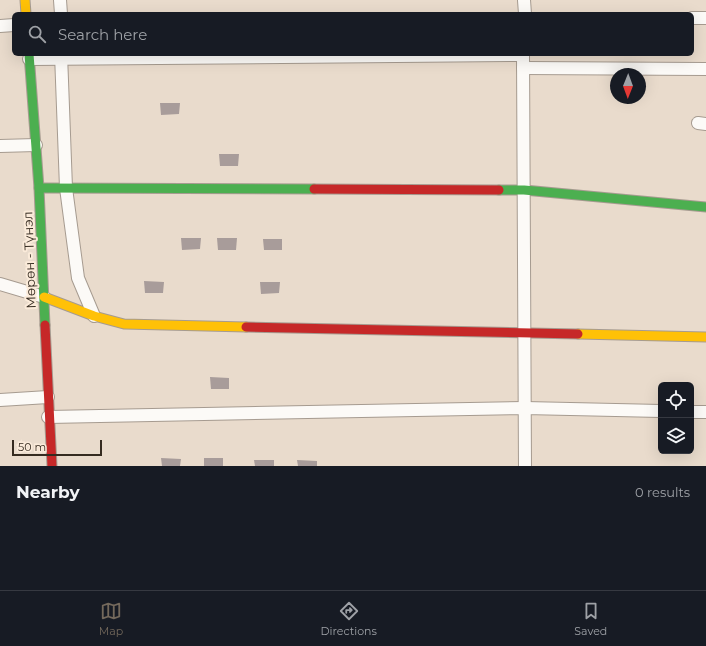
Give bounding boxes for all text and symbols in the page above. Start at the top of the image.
search box [12,12,694,56]
icon: search [26,23,48,45]
text: Search here [58,25,147,44]
north arrow [610,68,646,104]
street label: Мөрөн - Түнэл [19,211,39,309]
map controls [658,382,694,454]
button: locate [658,382,694,418]
button: layers [658,418,694,454]
scale bar [12,438,102,457]
text: 50 m [18,440,46,454]
text: Nearby [16,482,80,502]
text: 0 results [635,484,690,500]
tab: Map [99,600,123,638]
tab: Directions [321,600,377,638]
tab: Saved [574,600,607,638]

